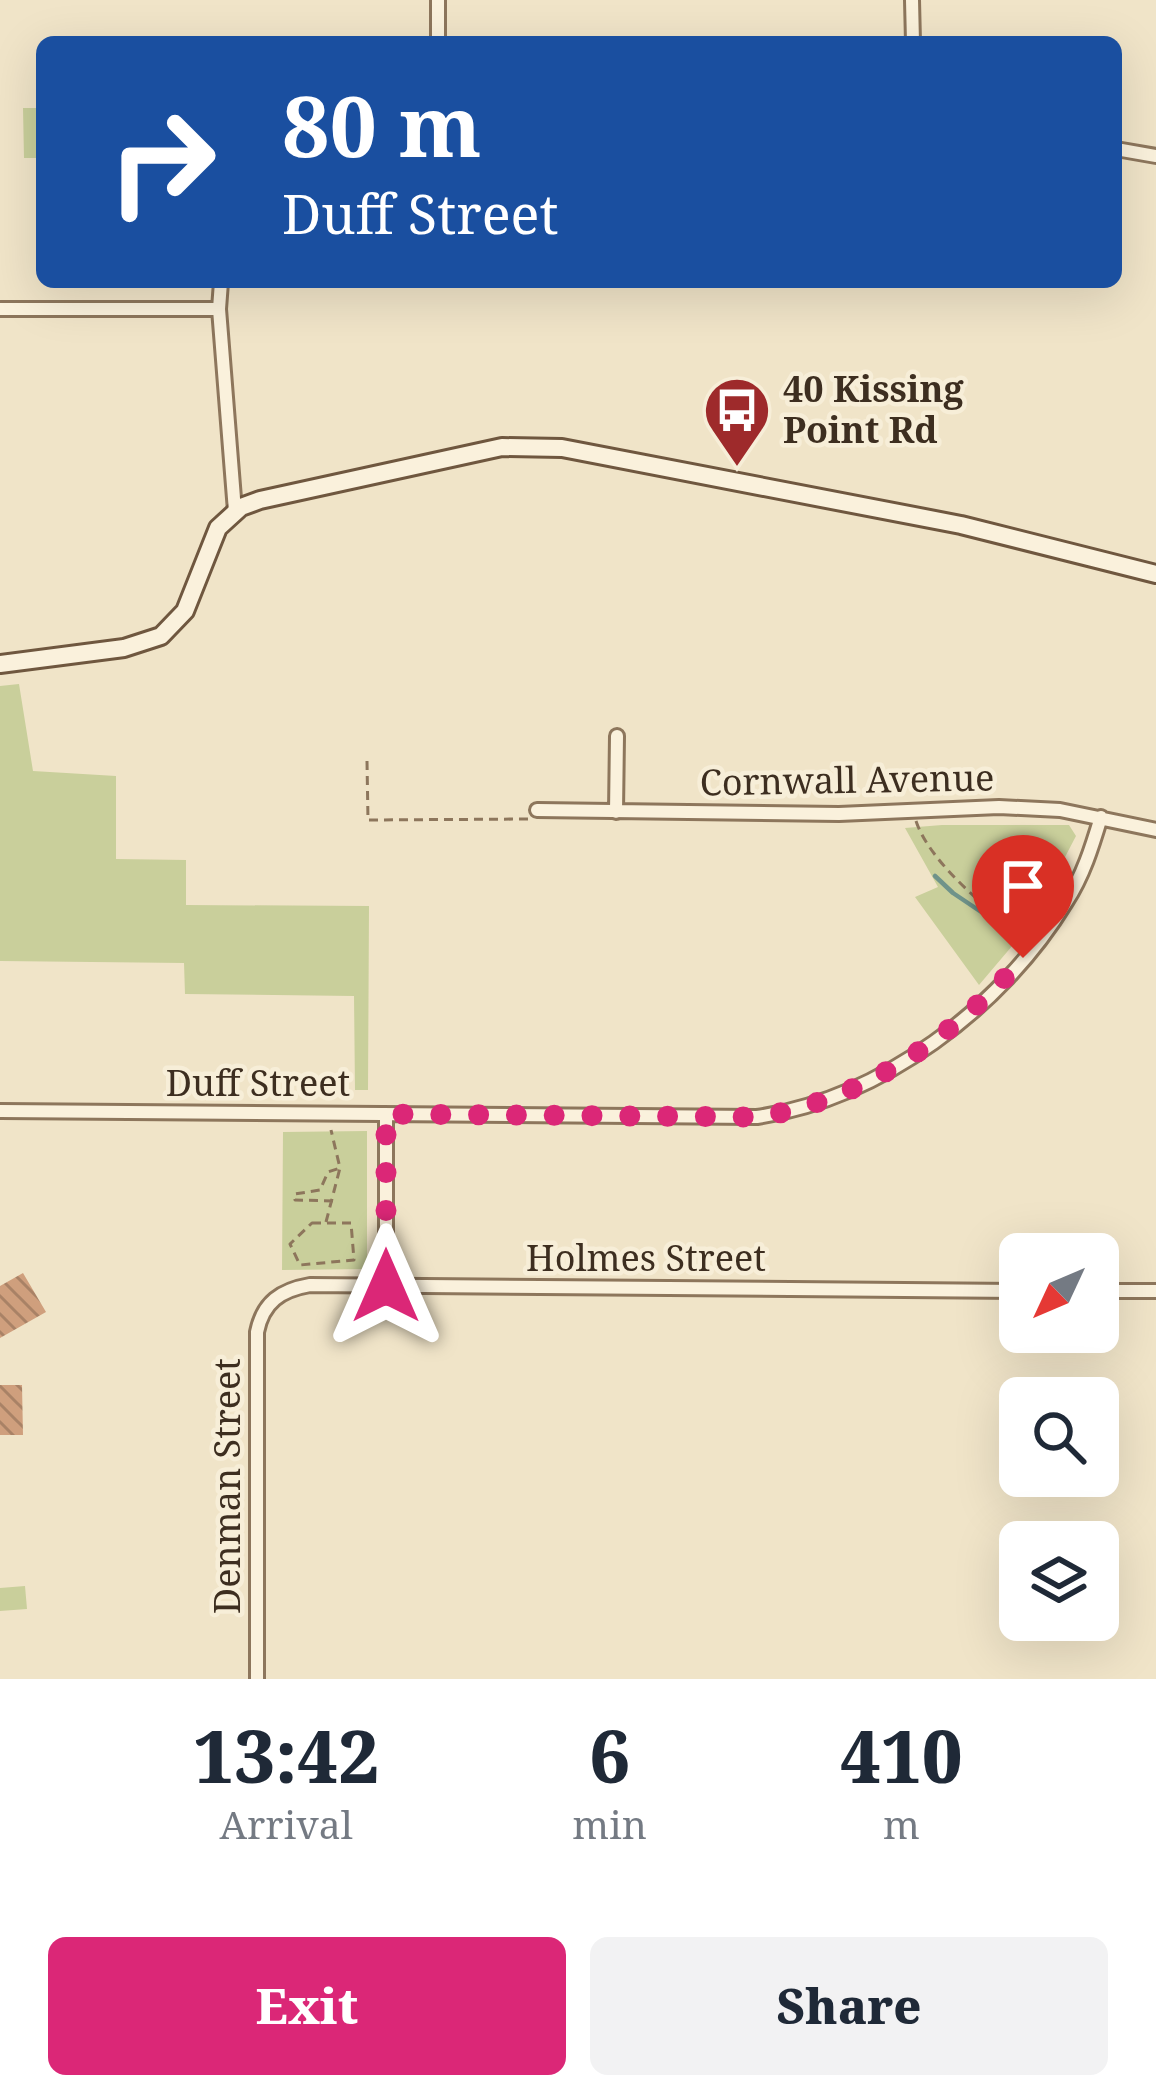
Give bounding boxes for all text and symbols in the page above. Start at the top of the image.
text: 80 m [282,67,482,182]
icon: right [84,84,240,240]
text: Duff Street [282,176,558,250]
place label: 40 Kissing Point Rd [783,364,964,454]
bus stop icon: 40 Kissing Point Rd [702,375,772,469]
street label: Cornwall Avenue [699,752,995,807]
pin [972,835,1074,958]
icon: arrive [990,853,1056,919]
street label: Duff Street [166,1058,350,1107]
position arrow [323,1223,449,1349]
street label: Holmes Street [526,1233,766,1282]
north arrow [999,1233,1119,1353]
map controls [999,1233,1119,1641]
street label: Denman Street [202,1358,251,1614]
button: search [999,1377,1119,1497]
button: layers [999,1521,1119,1641]
text: 13:42 [193,1706,379,1804]
text: 6 [589,1706,630,1804]
text: 410 [840,1706,963,1804]
text: Arrival [220,1797,353,1850]
text: min [572,1797,647,1850]
text: m [883,1797,920,1850]
button: Exit [48,1937,566,2075]
button: Share [590,1937,1108,2075]

